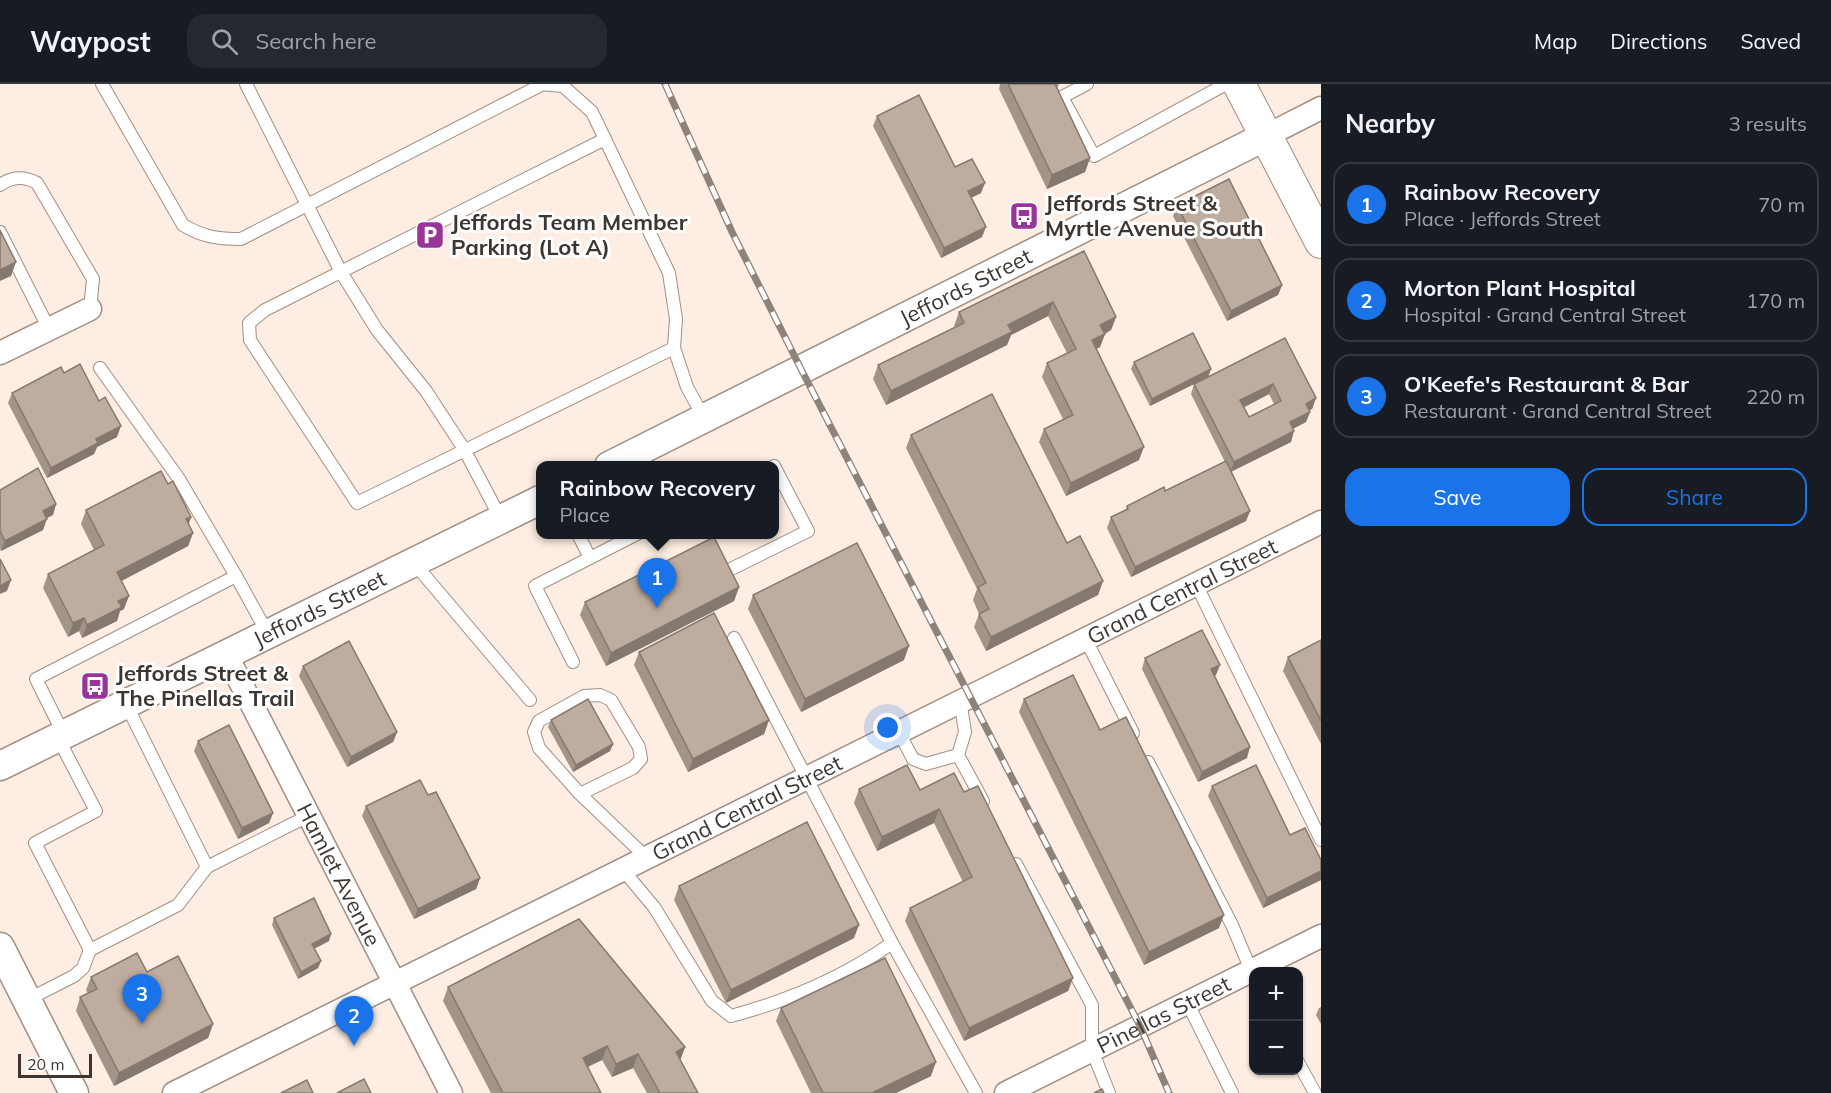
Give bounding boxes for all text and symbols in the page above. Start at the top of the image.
search box [187,14,607,68]
text: Waypost [30,24,151,59]
icon: search [208,25,241,58]
text: Search here [256,27,377,55]
text: Map [1534,28,1577,54]
text: Directions [1610,28,1707,54]
text: Saved [1740,28,1801,54]
text: Nearby [1345,107,1435,140]
text: 3 results [1729,111,1807,136]
text: Rainbow Recovery [1404,178,1600,206]
place label: Jeffords Street & Myrtle Avenue South [1045,189,1264,242]
text: 1 [1361,192,1373,217]
text: 70 m [1758,192,1805,217]
bus stop icon: Jeffords Street & Myrtle Avenue South [1008,200,1040,232]
text: Place · Jeffords Street [1404,206,1601,231]
place label: Jeffords Team Member Parking (Lot A) [451,208,688,261]
parking icon: Jeffords Team Member Parking (Lot A) [414,219,446,251]
street label: Jeffords Street [895,242,1037,332]
text: Morton Plant Hospital [1404,274,1636,302]
text: 2 [1361,288,1373,313]
text: 170 m [1746,288,1805,313]
text: Hospital · Grand Central Street [1404,302,1686,327]
text: O'Keefe's Restaurant & Bar [1404,370,1689,398]
text: 3 [1361,384,1373,409]
text: 220 m [1746,384,1805,409]
text: Restaurant · Grand Central Street [1404,398,1712,423]
popup [536,461,779,539]
button: Save [1345,468,1570,526]
button: Share [1582,468,1807,526]
text: Rainbow Recovery [560,474,755,502]
text: Place [560,502,610,527]
street label: Grand Central Street [1082,532,1282,650]
pin: 1 [638,558,676,608]
street label: Jeffords Street [248,564,391,653]
place label: Jeffords Street & The Pinellas Trail [116,659,294,712]
bus stop icon: Jeffords Street & The Pinellas Trail [79,670,111,702]
your location [873,713,902,742]
street label: Grand Central Street [647,749,847,867]
street label: Hamlet Avenue [291,799,387,951]
map controls [1249,967,1303,1075]
button: + [1249,967,1303,1021]
street label: Pinellas Street [1092,969,1235,1060]
pin: 3 [122,974,162,1024]
pin: 2 [334,996,374,1046]
button: − [1249,1021,1303,1075]
scale bar [18,1051,92,1078]
text: 20 m [27,1054,64,1074]

